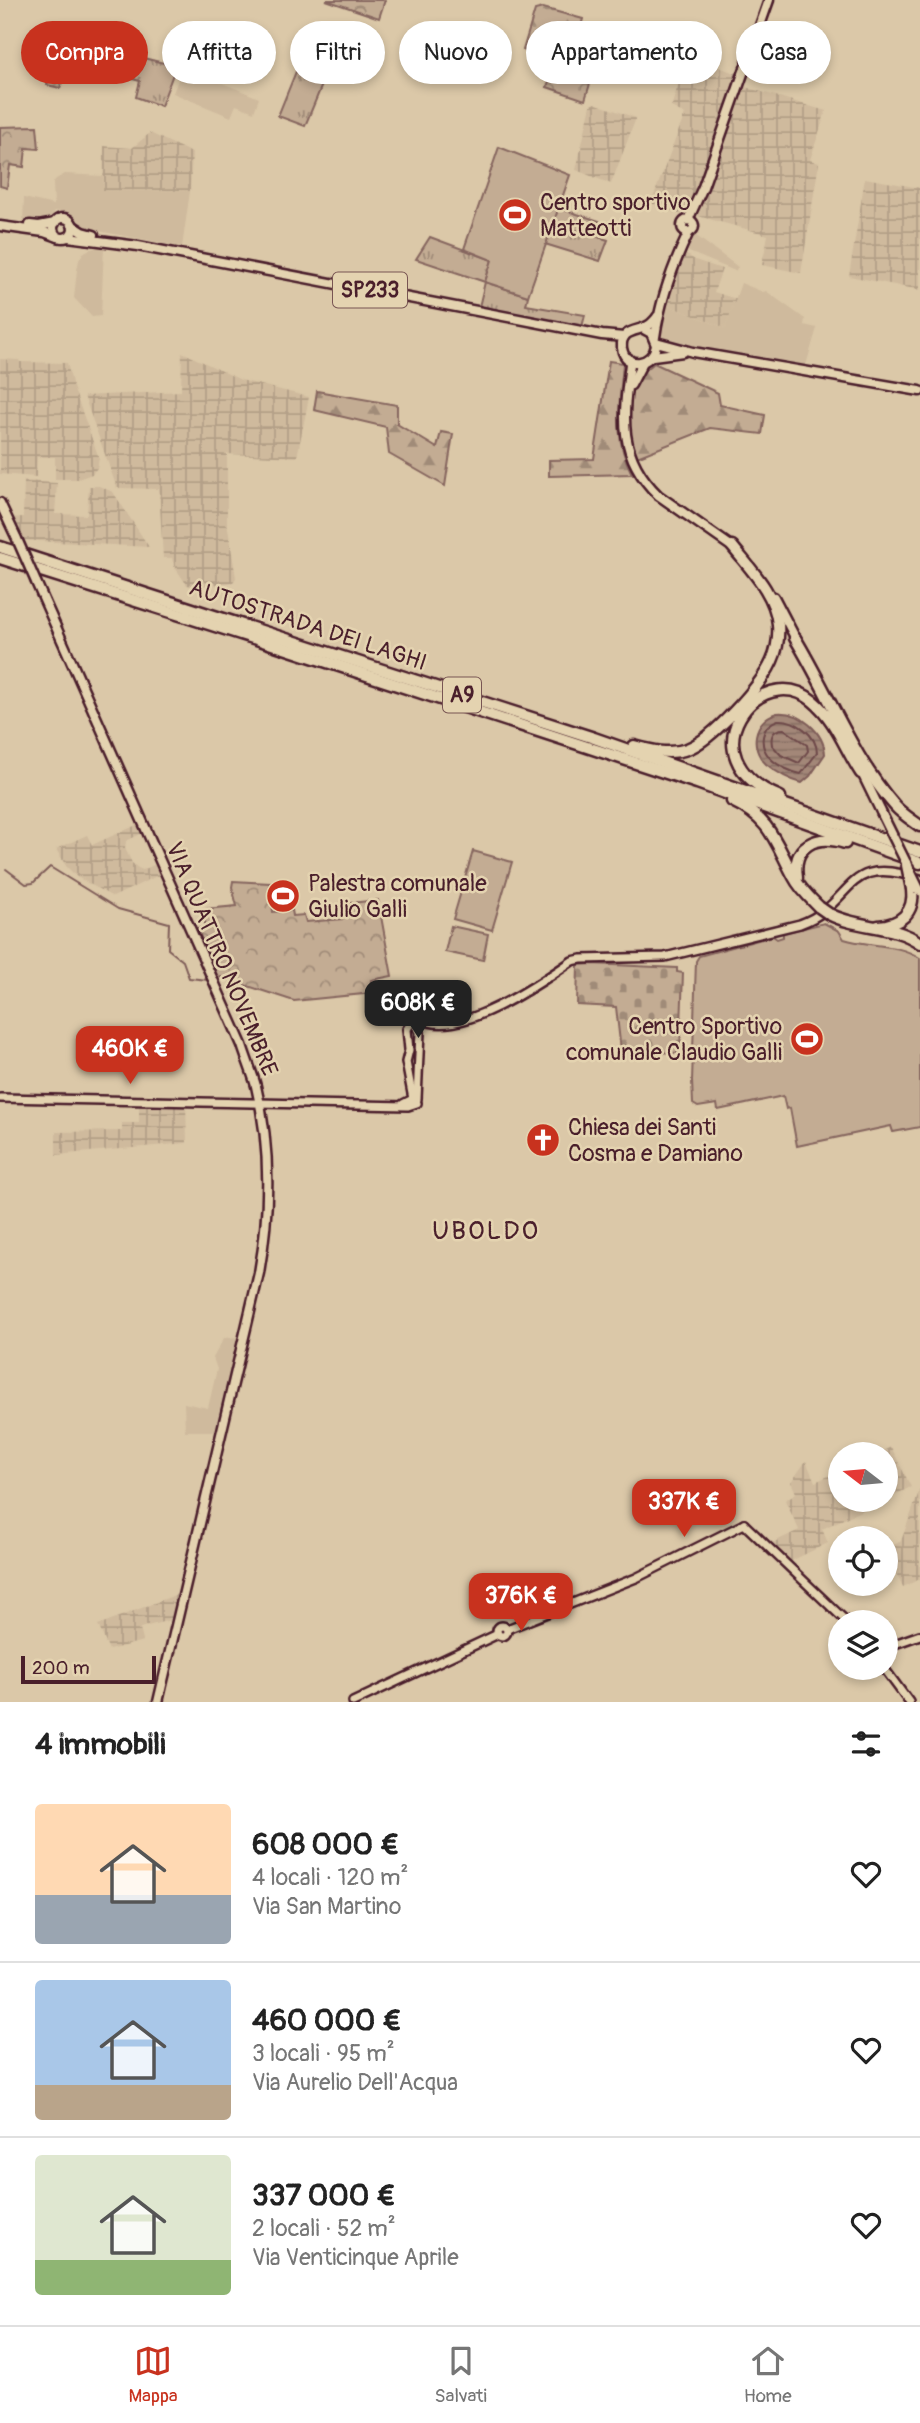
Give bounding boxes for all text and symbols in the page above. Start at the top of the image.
chip: Compra [21,21,148,84]
chip: Affitta [162,21,276,84]
chip: Filtri [290,21,385,84]
chip: Nuovo [399,21,512,84]
chip: Appartamento [526,21,722,84]
chip: Casa [736,21,831,84]
place label: Centro sportivo Matteotti [540,188,691,243]
sports icon: Centro sportivo Matteotti [496,196,534,234]
road number: SP233 [333,272,407,308]
street label: AUTOSTRADA DEI LAGHI [186,573,430,677]
road number: A9 [443,678,481,712]
street label: VIA QUATTRO NOVEMBRE [159,837,285,1081]
place label: Palestra comunale Giulio Galli [308,869,487,924]
sports icon: Palestra comunale Giulio Galli [264,877,302,915]
pin: 608K € [361,981,475,1040]
text: 608K € [381,988,455,1017]
place label: Centro Sportivo comunale Claudio Galli [566,1012,782,1067]
sports icon: Centro Sportivo comunale Claudio Galli [788,1020,826,1058]
pin: 460K € [73,1026,187,1086]
text: 460K € [92,1034,168,1063]
place label: Chiesa dei Santi Cosma e Damiano [568,1113,743,1168]
church icon: Chiesa dei Santi Cosma e Damiano [524,1121,562,1159]
district label: UBOLDO [432,1215,540,1247]
north arrow [828,1442,898,1512]
map controls [828,1442,898,1680]
pin: 337K € [627,1480,741,1539]
text: 337K € [648,1487,720,1516]
button: locate [828,1526,898,1596]
pin: 376K € [464,1574,578,1633]
text: 376K € [485,1581,557,1610]
button: layers [828,1610,898,1680]
scale bar [21,1653,156,1685]
text: 200 m [32,1656,90,1680]
icon: filters [847,1725,885,1763]
text: 4 immobili [35,1726,165,1763]
text: 608 000 € [252,1826,399,1863]
icon: home [91,1832,175,1916]
icon: heart [847,1855,885,1893]
text: 4 locali · 120 m² [252,1863,408,1892]
text: Via San Martino [252,1892,401,1921]
text: 460 000 € [252,2002,402,2039]
icon: home [91,2008,175,2092]
icon: heart [847,2031,885,2069]
text: 3 locali · 95 m² [252,2039,395,2068]
text: Via Aurelio Dell'Acqua [252,2068,458,2097]
text: 337 000 € [252,2177,396,2214]
icon: home [91,2183,175,2267]
icon: heart [847,2206,885,2244]
text: 2 locali · 52 m² [252,2214,396,2243]
text: Via Venticinque Aprile [252,2243,459,2272]
tab: Mappa [128,2342,178,2408]
tab: Salvati [435,2342,487,2408]
tab: Home [744,2342,792,2408]

